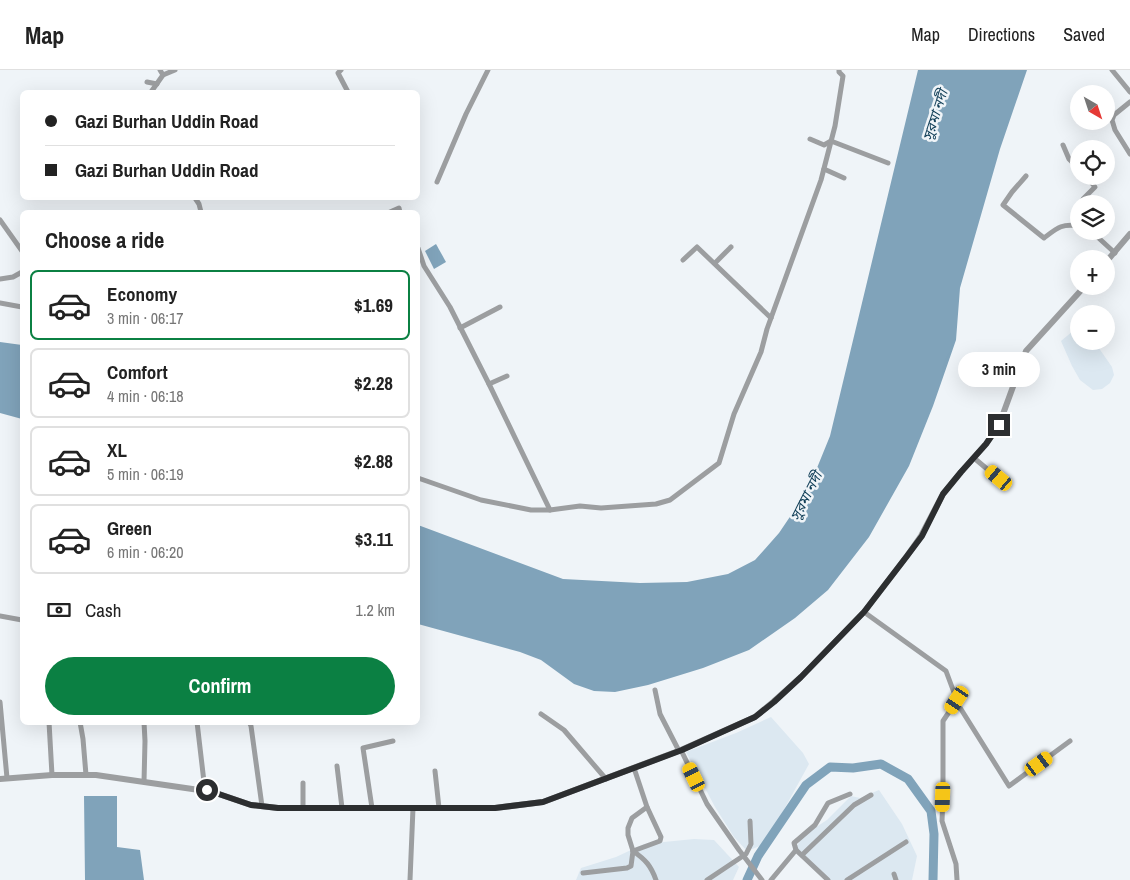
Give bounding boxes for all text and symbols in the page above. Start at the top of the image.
text: Map [25,19,64,51]
text: Map [911,22,940,47]
text: Directions [968,22,1035,47]
text: Saved [1063,22,1105,47]
water label: সুরমা নদী [918,84,953,143]
north arrow [1070,85,1115,130]
map controls [1070,85,1115,350]
text: Gazi Burhan Uddin Road [75,108,259,134]
button: locate [1070,140,1115,185]
text: Gazi Burhan Uddin Road [75,157,259,183]
button: layers [1070,195,1115,240]
text: Choose a ride [45,225,164,255]
button: + [1070,250,1115,295]
text: Economy [107,281,177,307]
icon: car [47,283,92,328]
text: $1.69 [354,292,393,318]
button: − [1070,305,1115,350]
text: 3 min · 06:17 [107,307,184,329]
callout: 3 min [958,352,1040,388]
text: 3 min [982,358,1016,380]
text: Comfort [107,359,168,385]
icon: car [47,361,92,406]
text: $2.28 [354,370,393,396]
text: 4 min · 06:18 [107,385,184,407]
route end [988,414,1010,436]
text: XL [107,437,127,463]
icon: car [47,439,92,484]
text: $2.88 [354,448,393,474]
text: 5 min · 06:19 [107,463,184,485]
car [982,463,1015,493]
water label: সুরমা নদী [786,466,827,523]
text: Green [107,515,152,541]
icon: car [47,517,92,562]
text: $3.11 [355,526,393,552]
text: 6 min · 06:20 [107,541,184,563]
icon: cash [45,596,73,624]
text: Cash [85,597,121,623]
text: 1.2 km [356,599,395,621]
button: Confirm [45,657,395,715]
car [942,683,971,717]
car [1022,749,1055,779]
car [680,760,707,794]
route start [196,779,218,801]
car [934,782,951,812]

